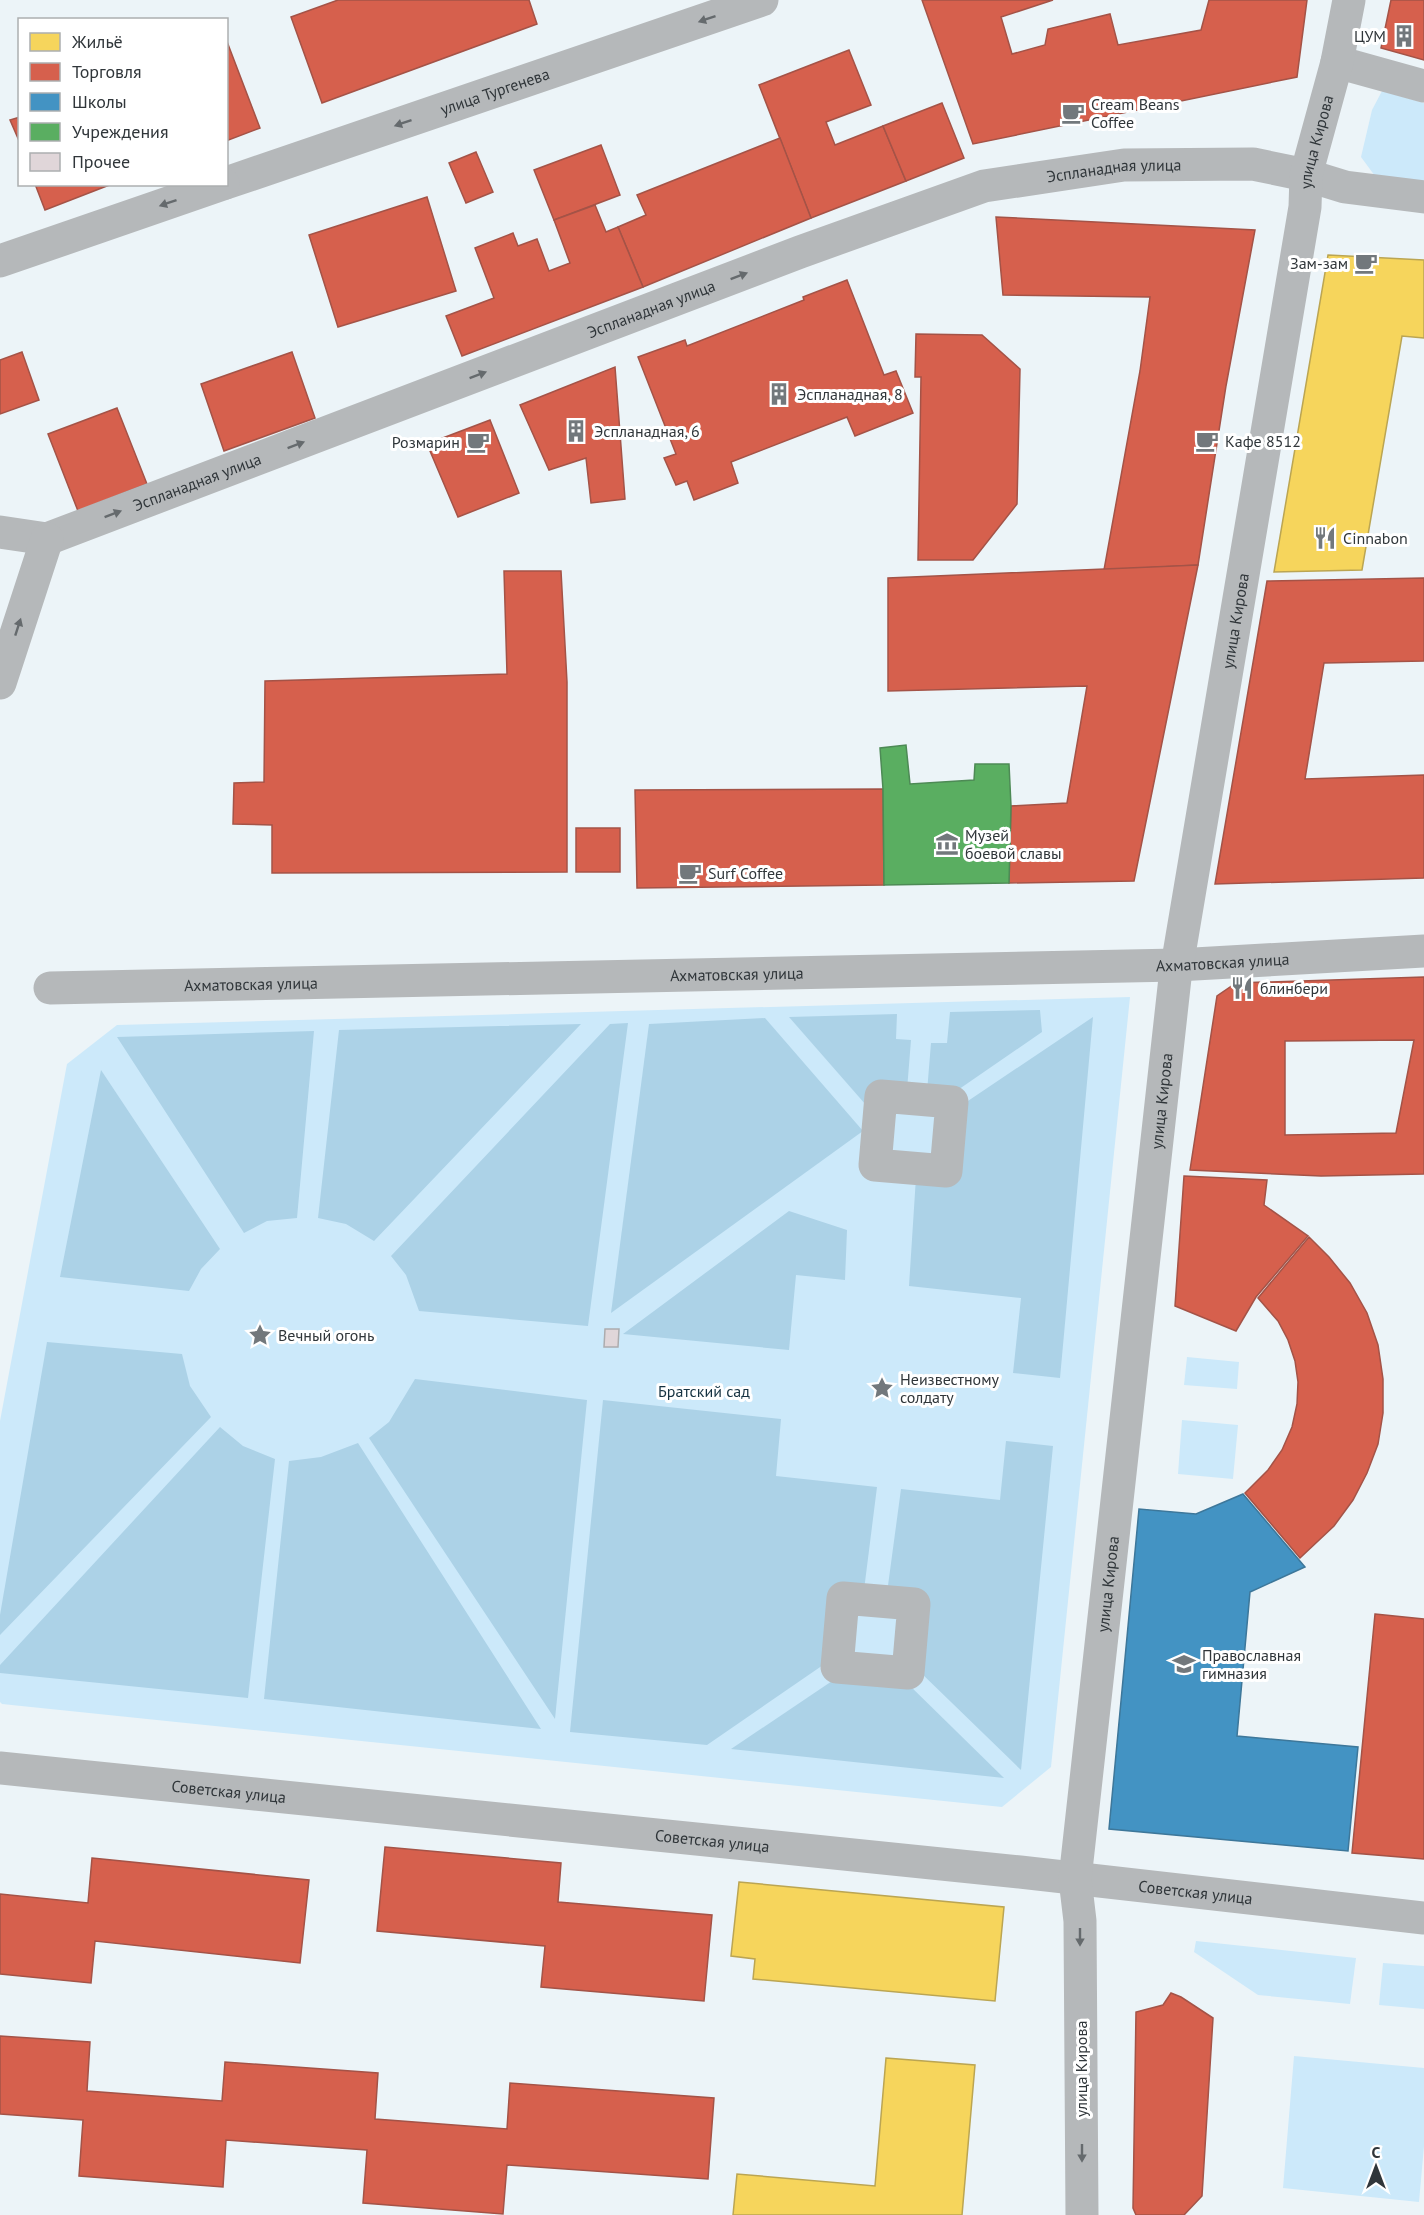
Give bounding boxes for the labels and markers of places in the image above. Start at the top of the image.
building icon: ЦУМ [1391,23,1417,49]
place label: ЦУМ [1354,26,1386,46]
place label: Cream Beans Coffee [1091,94,1180,132]
cafe icon: Cream Beans Coffee [1060,100,1086,126]
cafe icon: Зам-зам [1353,250,1379,276]
place label: Зам-зам [1290,253,1348,273]
building icon: Эспланадная, 8 [766,381,792,407]
place label: Эспланадная, 8 [797,384,903,404]
building icon: Эспланадная, 6 [563,418,589,444]
place label: Эспланадная, 6 [594,421,700,441]
cafe icon: Кафе 8512 [1194,428,1220,454]
cafe icon: Розмарин [465,429,491,455]
place label: Кафе 8512 [1225,431,1301,451]
place label: Розмарин [392,432,460,452]
restaurant icon: Cinnabon [1312,525,1338,551]
place label: Cinnabon [1343,528,1408,548]
place label: Музей боевой славы [965,825,1062,863]
museum icon: Музей боевой славы [934,831,960,857]
cafe icon: Surf Coffee [677,860,703,886]
place label: Surf Coffee [708,863,783,883]
restaurant icon: блинбери [1229,975,1255,1001]
place label: блинбери [1260,978,1328,998]
place icon: Вечный огонь [247,1322,273,1348]
place label: Вечный огонь [278,1325,374,1345]
place label: Неизвестному солдату [900,1369,999,1407]
place icon: Неизвестному солдату [869,1375,895,1401]
place label: Православная гимназия [1202,1645,1301,1683]
school or university icon: Православная гимназия [1171,1651,1197,1677]

